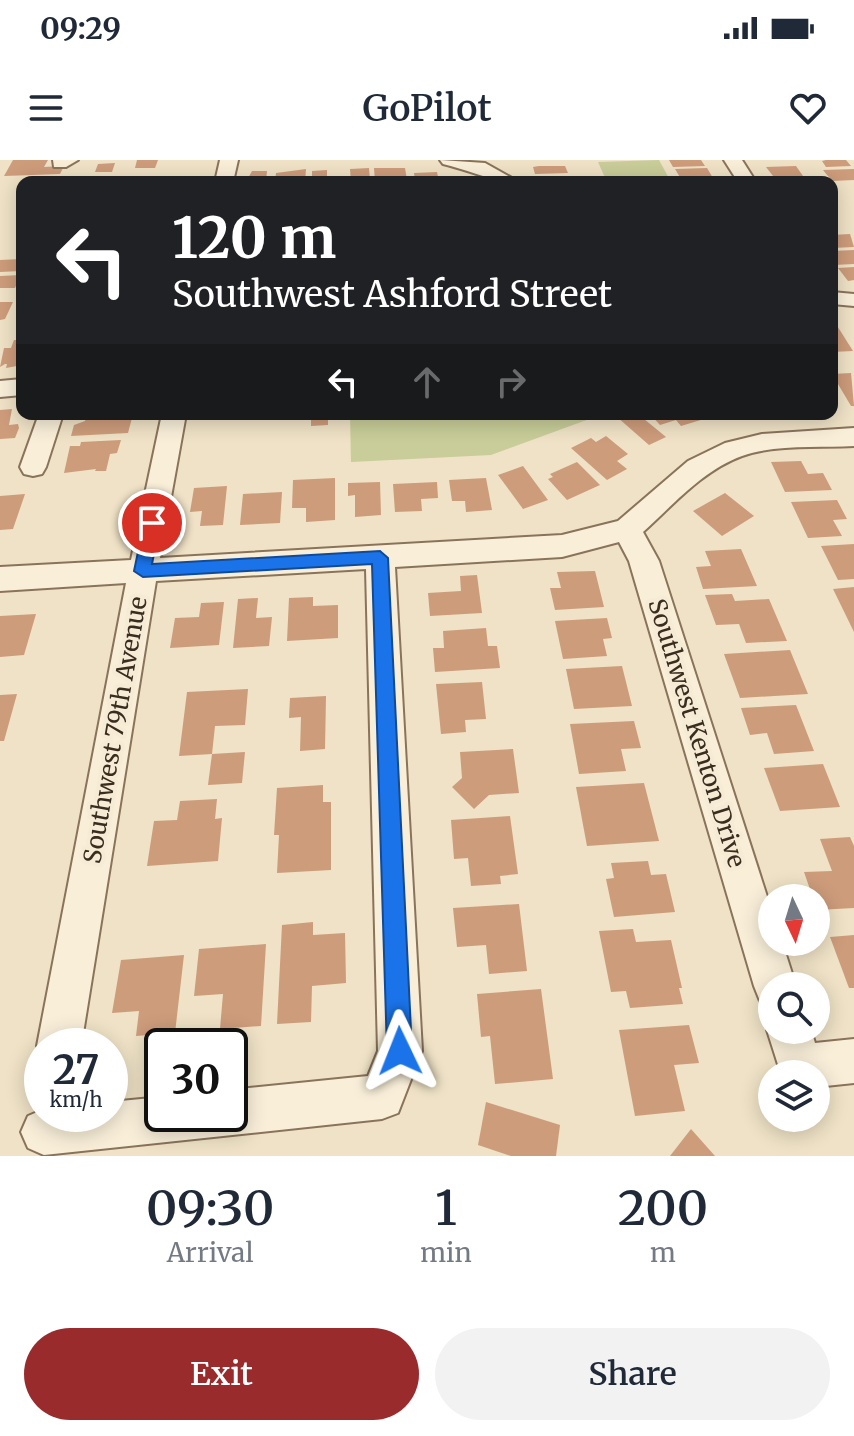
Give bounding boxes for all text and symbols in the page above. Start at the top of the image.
text: 09:29 [40,9,121,47]
icon: menu [24,86,68,130]
text: GoPilot [362,86,492,131]
icon: heart [786,86,830,130]
text: 120 m [172,203,336,273]
icon: left [40,208,144,312]
text: Southwest Ashford Street [172,272,612,317]
icon: left [321,360,365,404]
icon: ahead [405,360,449,404]
icon: right [489,360,533,404]
pin [118,489,186,557]
icon: arrive [130,501,174,545]
street label: Southwest 79th Avenue [76,594,154,866]
street label: Southwest Kenton Drive [641,595,753,871]
north arrow [758,884,830,956]
map controls [758,884,830,1132]
button: search [758,972,830,1044]
position arrow [358,1009,442,1093]
speed limit sign: 30 [144,1028,248,1132]
text: 27 [53,1045,99,1095]
button: layers [758,1060,830,1132]
text: km/h [50,1087,102,1112]
text: 09:30 [146,1178,274,1238]
text: 1 [435,1178,457,1238]
text: 200 [618,1178,708,1238]
text: Arrival [167,1236,254,1269]
text: min [420,1236,472,1269]
text: m [650,1236,676,1269]
button: Exit [24,1328,419,1420]
button: Share [435,1328,830,1420]

